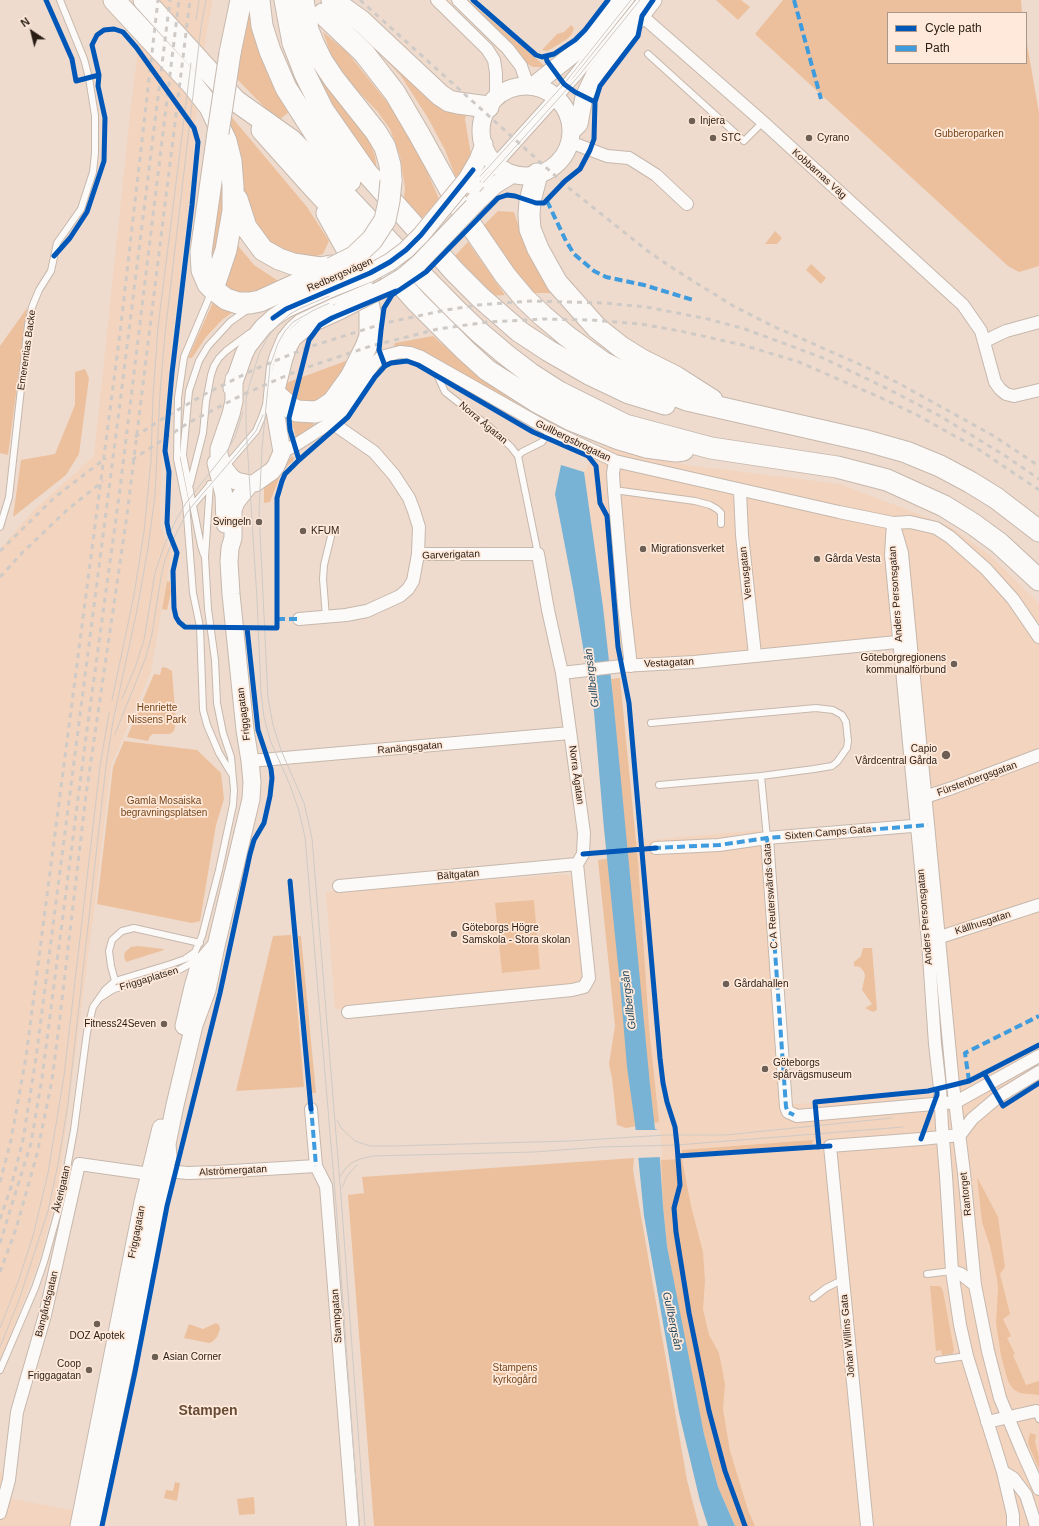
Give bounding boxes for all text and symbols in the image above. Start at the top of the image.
north arrow [12,12,52,52]
legend [887,12,1027,64]
text: N [18,15,32,29]
text: Cycle path [925,21,982,35]
text: Path [925,41,950,55]
place label: Injera [700,115,725,127]
marker: Injera [687,116,697,126]
park label: Gubberoparken [934,128,1004,140]
place label: STC [721,132,741,144]
place label: Cyrano [817,132,849,144]
marker: STC [708,133,718,143]
marker: Cyrano [804,133,814,143]
street label: Kobbarnas Väg [789,146,849,202]
street label: Redbergsvägen [305,255,375,295]
street label: Emerentias Backe [15,309,39,391]
street label: Norra Ågatan [456,399,510,447]
street label: Gullbergsbrogatan [533,418,613,464]
place label: Svingeln [213,516,251,528]
marker: Svingeln [254,517,264,527]
place label: KFUM [311,525,339,537]
marker: KFUM [298,526,308,536]
place label: Migrationsverket [651,543,724,555]
marker: Migrationsverket [638,544,648,554]
street label: Venusgatan [737,546,755,600]
street label: Anders Personsgatan [887,546,905,642]
street label: Garverigatan [422,548,480,562]
place label: Gårda Vesta [825,553,881,565]
marker: Gårda Vesta [812,554,822,564]
water label: Gullbergsån [582,648,602,708]
place label: Göteborgregionens kommunalförbund [860,652,946,676]
street label: Vestagatan [644,656,694,670]
marker: Göteborgregionens kommunalförbund [949,659,959,669]
street label: Friggagatan [235,687,253,741]
park label: Henriette Nissens Park [128,702,186,726]
street label: Ranängsgatan [377,739,443,757]
place label: Capio Vårdcentral Gårda [855,743,937,766]
street label: Norra Ågatan [566,745,586,805]
marker: Capio Vårdcentral Gårda [940,749,952,761]
street label: Fürstenbergsgatan [936,759,1018,799]
park label: Gamla Mosaiska begravningsplatsen [121,795,207,818]
street label: Sixten Camps Gata [784,823,872,843]
street label: C A Reuterswärds Gata [761,843,781,949]
street label: Bältgatan [436,867,480,883]
street label: Anders Personsgatan [915,869,935,965]
street label: Källhusgatan [954,908,1012,938]
place label: Göteborgs Högre Samskola - Stora skolan [462,922,570,946]
marker: Göteborgs Högre Samskola - Stora skolan [449,929,459,939]
street label: Friggaplatsen [118,964,180,994]
water label: Gullbergsån [619,970,639,1030]
place label: Gårdahallen [734,978,788,990]
marker: Gårdahallen [721,979,731,989]
place label: Fitness24Seven [84,1018,156,1030]
marker: Fitness24Seven [159,1019,169,1029]
place label: Göteborgs spårvägsmuseum [773,1057,852,1080]
marker: Göteborgs spårvägsmuseum [760,1064,770,1074]
street label: Alströmergatan [199,1163,267,1179]
street label: Åkerigatan [51,1164,73,1214]
street label: Rantorget [958,1172,974,1216]
street label: Friggagatan [126,1205,148,1259]
street label: Bangårdsgatan [33,1270,61,1338]
street label: Stampgatan [329,1289,345,1343]
water label: Gullbergsån [659,1291,685,1351]
street label: Johan Willins Gata [838,1294,858,1378]
marker: DOZ Apotek [92,1319,102,1329]
place label: DOZ Apotek [69,1330,125,1342]
place label: Asian Corner [163,1351,221,1363]
marker: Asian Corner [150,1352,160,1362]
place label: Coop Friggagatan [28,1358,81,1382]
park label: Stampens kyrkogård [492,1362,538,1386]
marker: Coop Friggagatan [84,1365,94,1375]
district label: Stampen [178,1403,238,1419]

